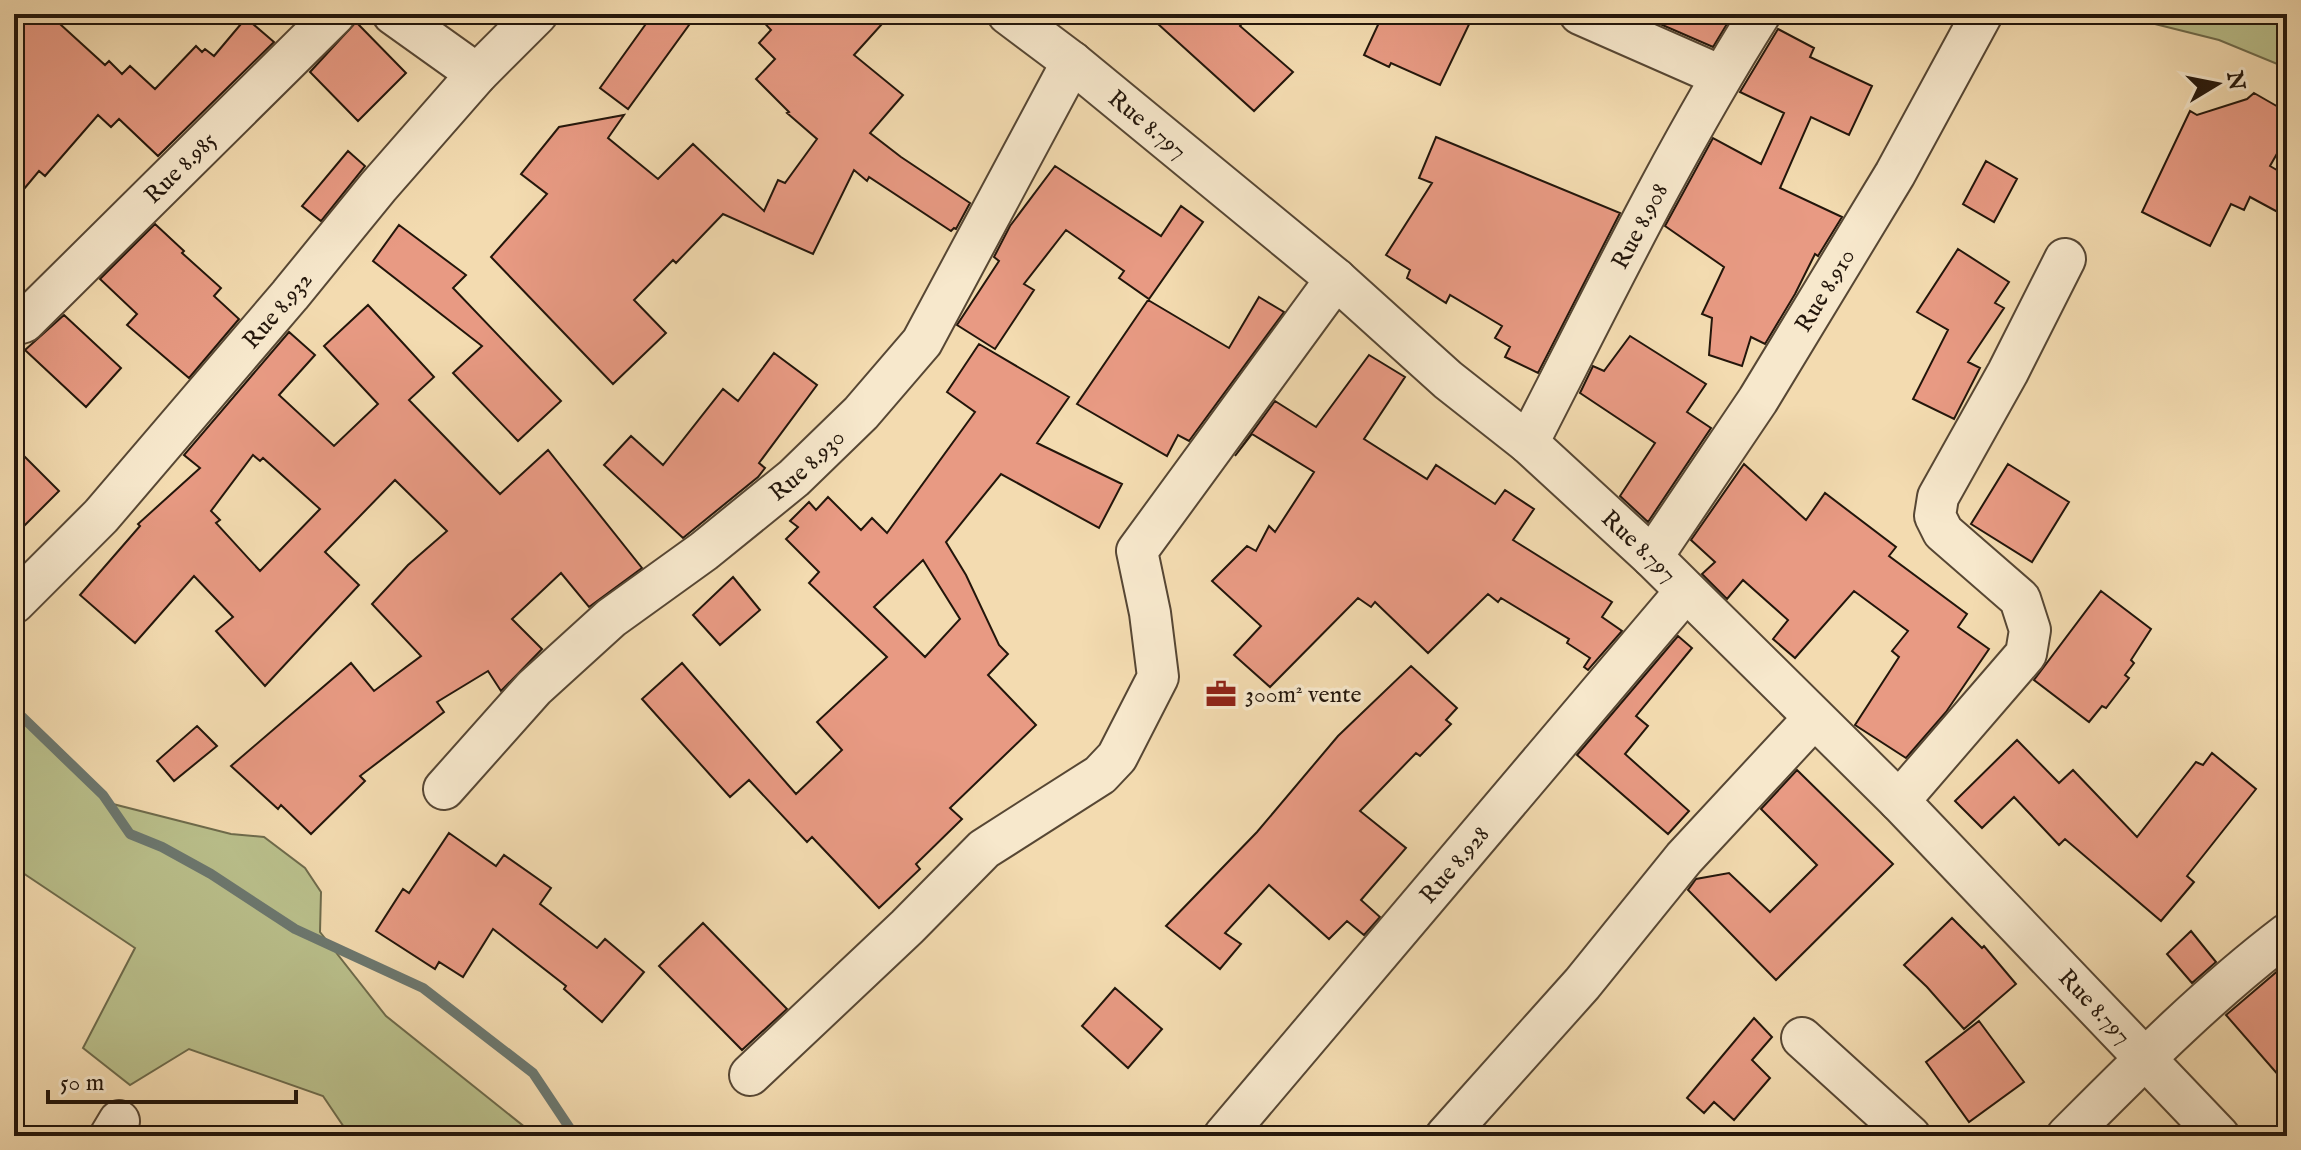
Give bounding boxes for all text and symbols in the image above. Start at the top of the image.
north arrow [2177,44,2257,124]
text: N [2219,68,2250,93]
street label: Rue 8.797 [1101,84,1193,167]
street label: Rue 8.985 [138,126,224,211]
street label: Rue 8.908 [1605,178,1676,275]
street label: Rue 8.910 [1789,243,1863,338]
street label: Rue 8.932 [237,266,320,356]
street label: Rue 8.930 [763,423,852,509]
street label: Rue 8.797 [1594,504,1683,590]
office icon: 300m² vente [1204,677,1238,711]
place label: 300m² vente [1245,680,1362,711]
street label: Rue 8.928 [1414,820,1497,911]
street label: Rue 8.797 [2051,963,2137,1052]
scale bar [48,1054,296,1104]
text: 50 m [60,1068,104,1099]

